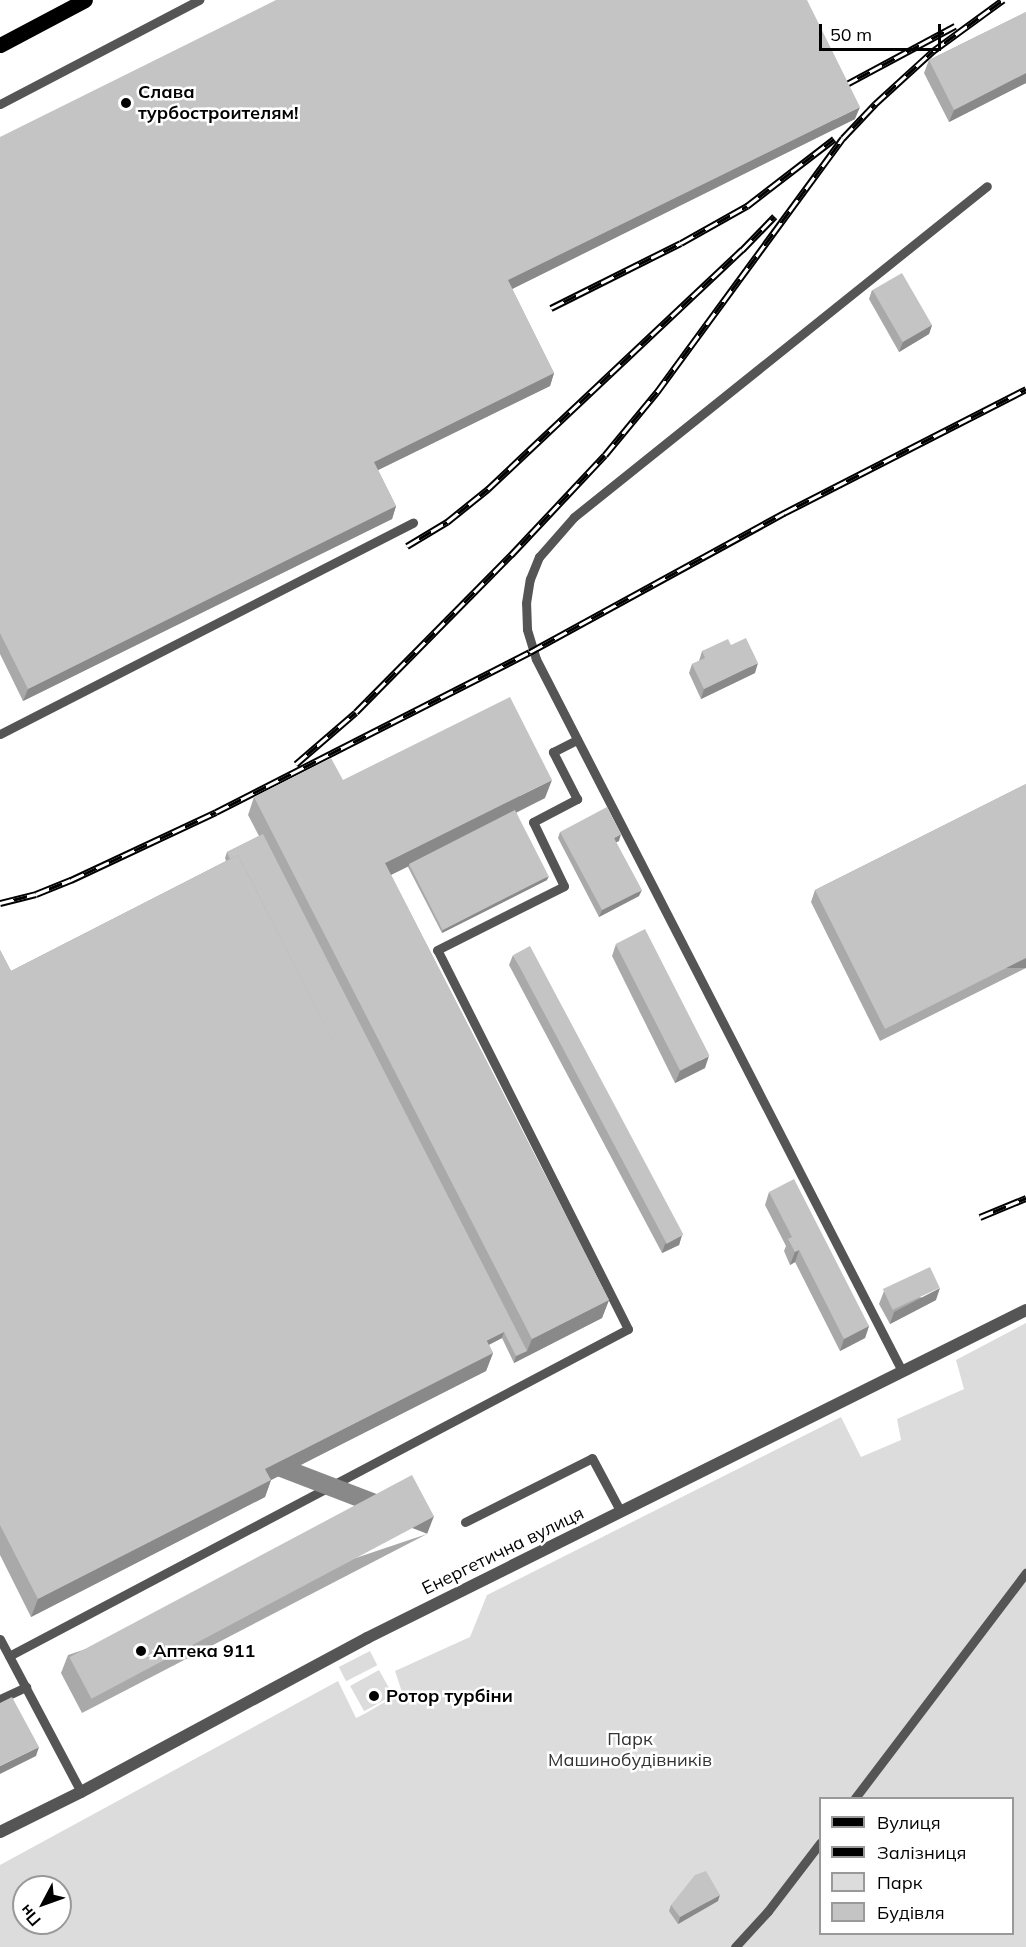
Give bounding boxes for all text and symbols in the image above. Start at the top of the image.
scale bar [822,12,944,50]
text: 50 m [830,23,872,46]
place label: Слава турбостроителям! [138,82,298,124]
marker: Слава турбостроителям! [119,96,133,110]
street label: Енергетична вулиця [419,1502,587,1600]
place label: Аптека 911 [153,1640,255,1662]
marker: Аптека 911 [134,1644,148,1658]
place label: Ротор турбіни [386,1685,513,1707]
marker: Ротор турбіни [367,1689,381,1703]
park label: Парк Машинобудівників [548,1729,712,1772]
legend [819,1797,1014,1935]
text: Вулиця [877,1811,941,1834]
text: Залізниця [877,1841,966,1864]
text: Парк [877,1871,922,1894]
north arrow [12,1875,72,1935]
text: Пн [15,1901,45,1930]
text: Будівля [877,1901,945,1924]

